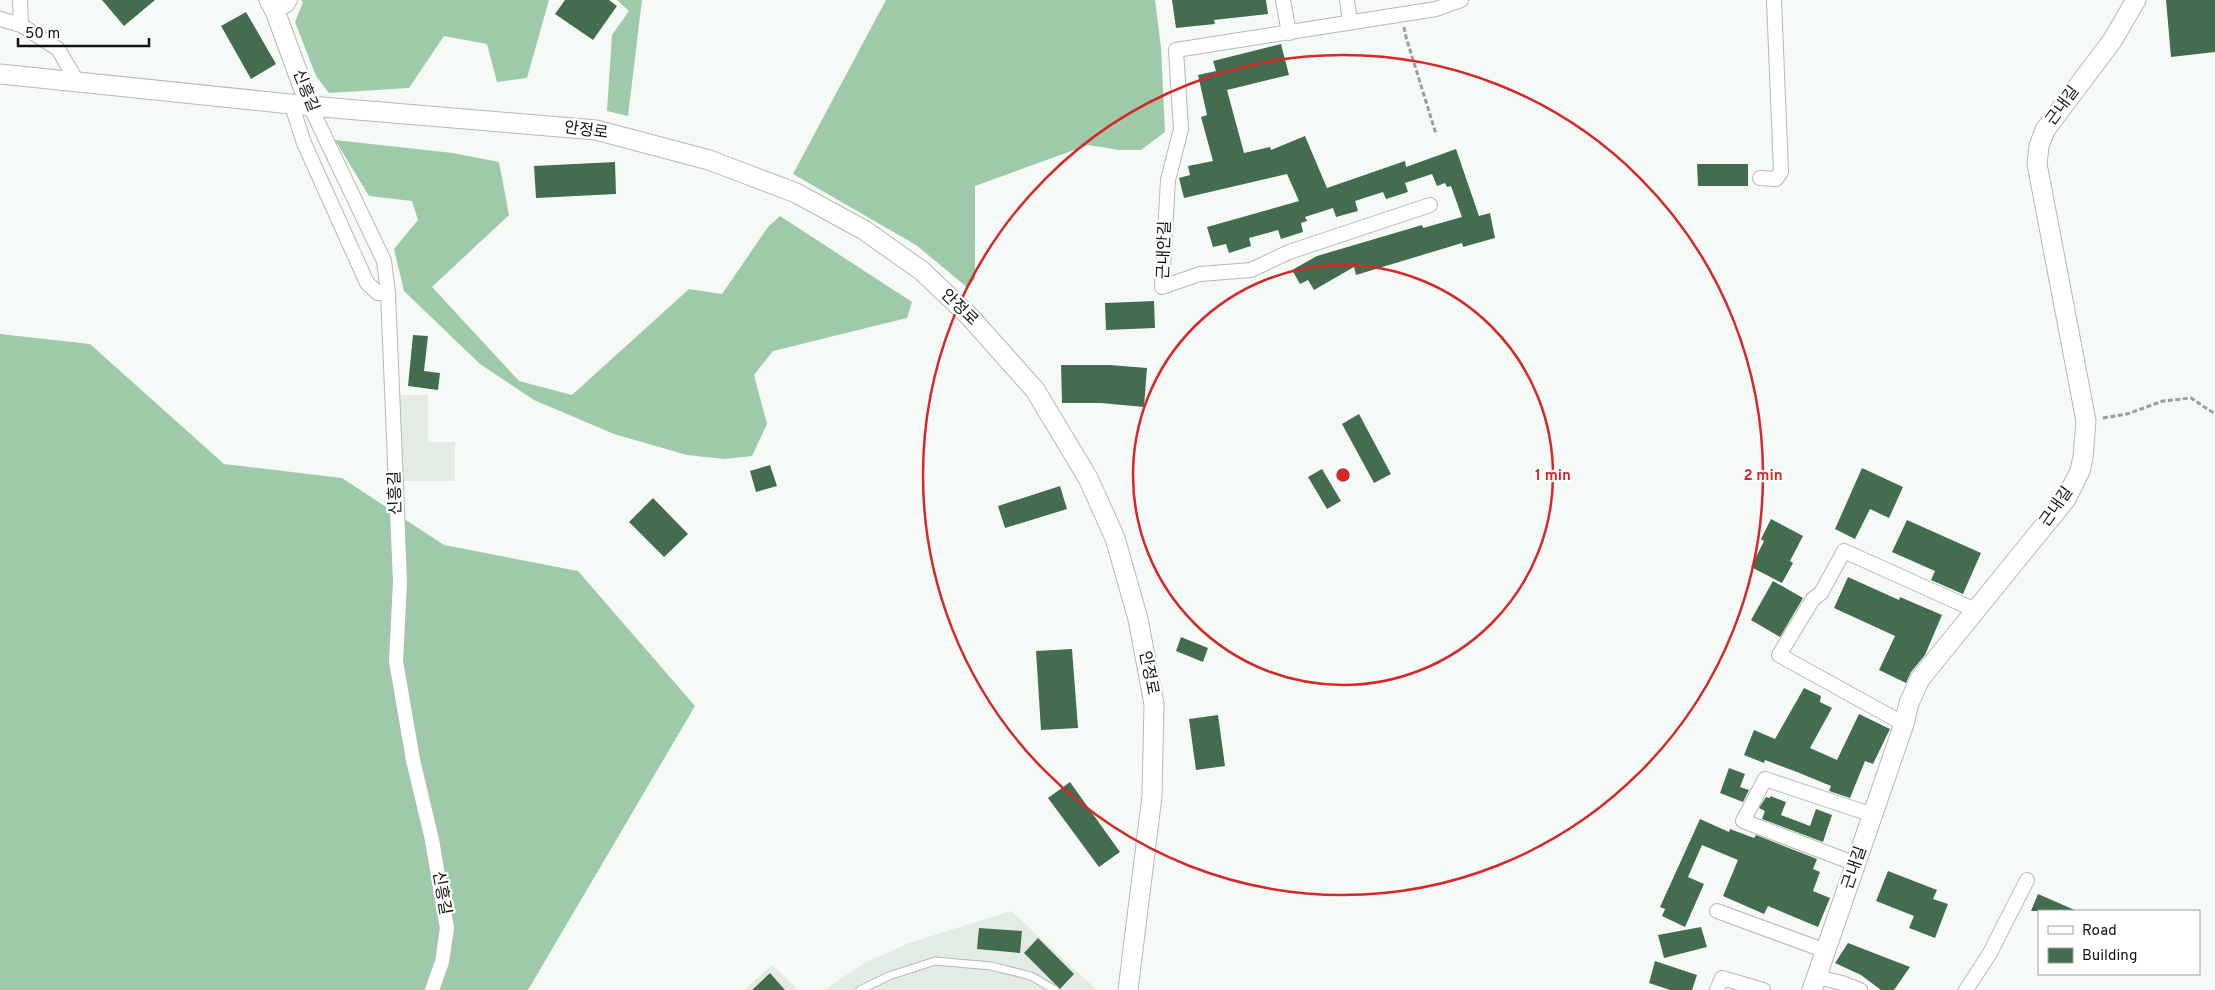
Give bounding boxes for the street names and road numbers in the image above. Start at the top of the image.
street label: 신흥길 [287,67,323,115]
street label: 근내길 [2042,82,2084,130]
street label: 안정로 [563,118,610,144]
street label: 근내안길 [1154,220,1176,280]
street label: 안정로 [936,285,982,331]
street label: 신흥길 [385,471,407,515]
street label: 근내길 [2036,483,2078,531]
street label: 안정로 [1134,649,1162,697]
street label: 근내길 [1838,844,1872,892]
street label: 신흥길 [427,870,455,916]

